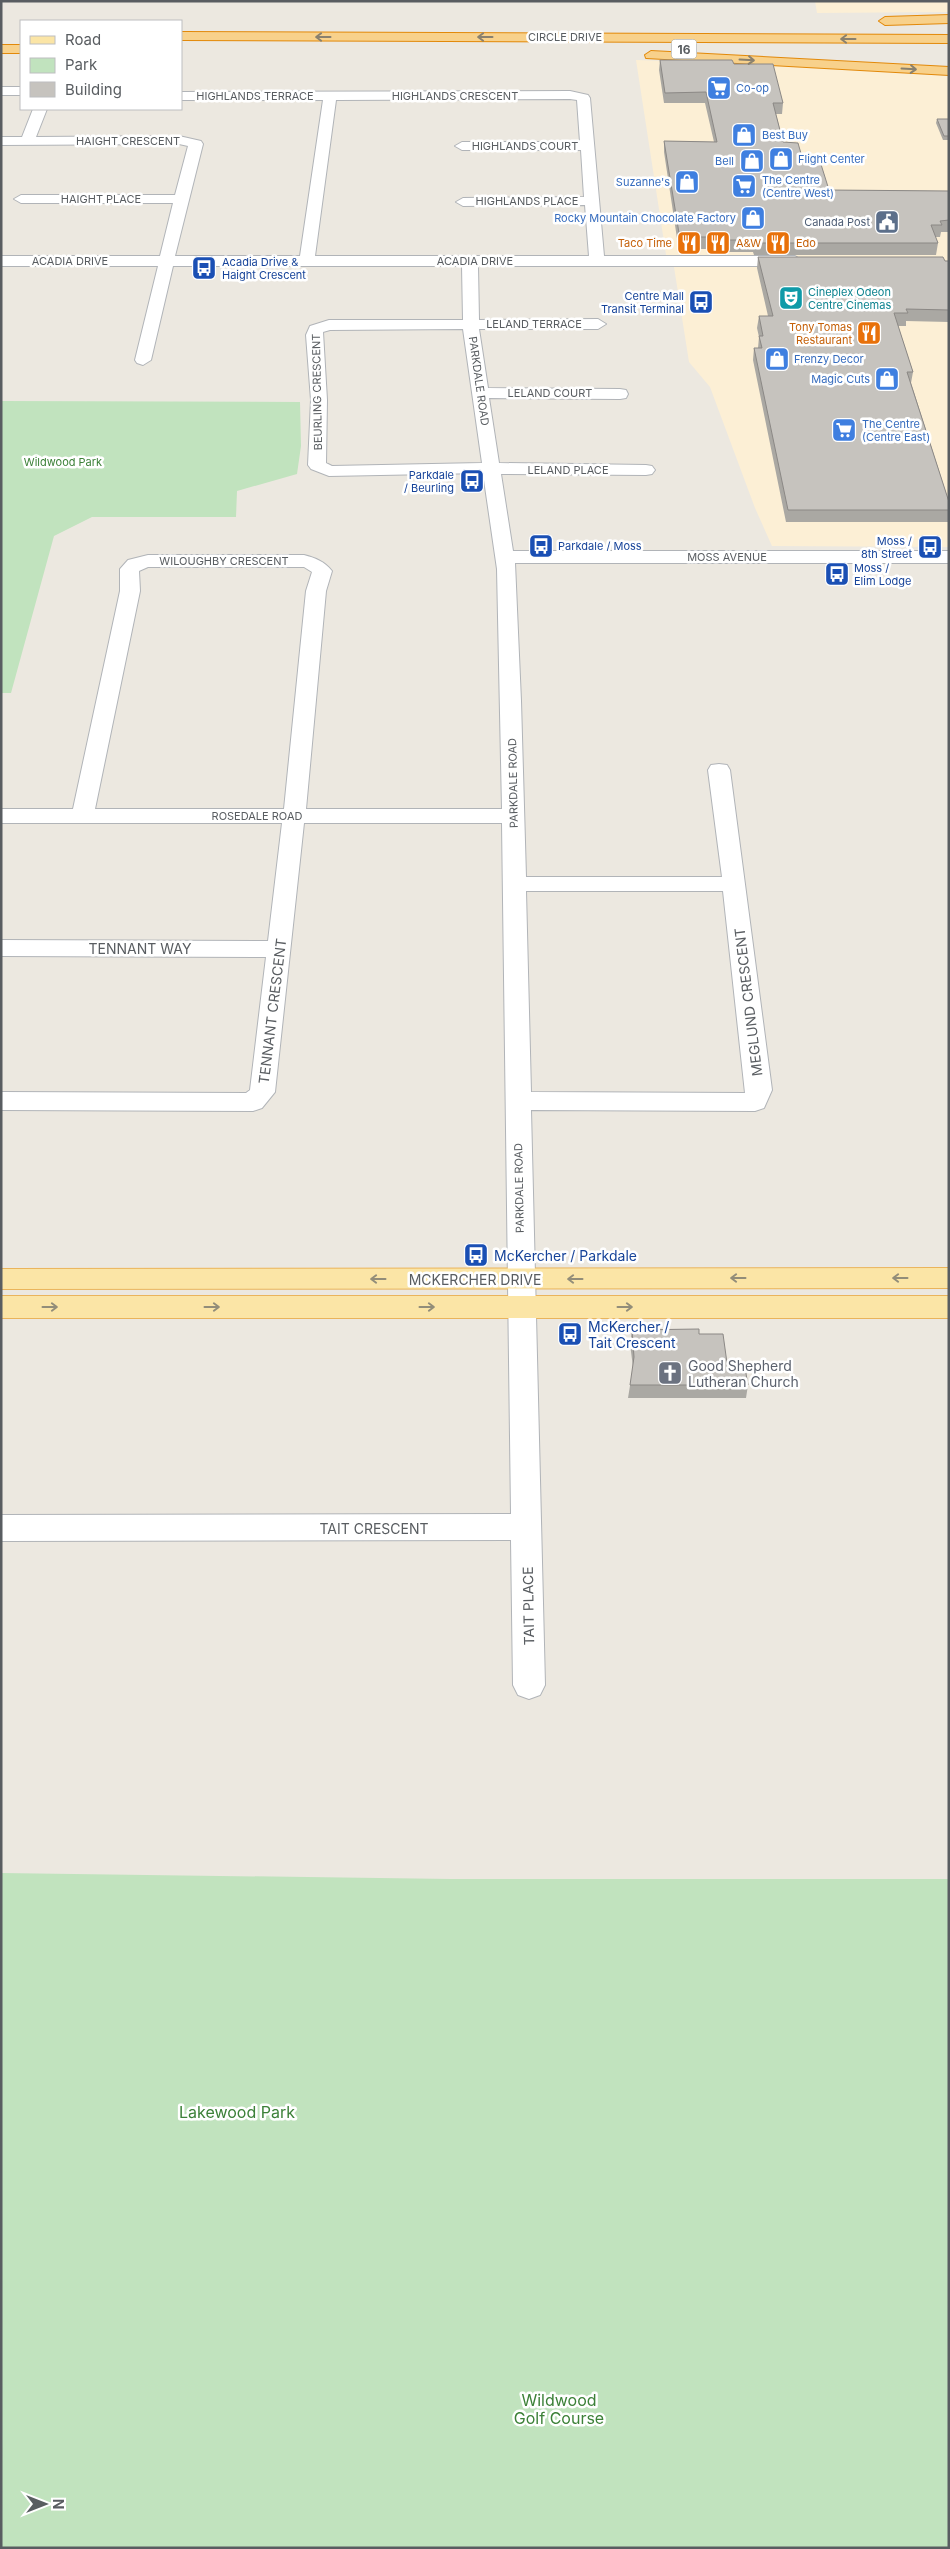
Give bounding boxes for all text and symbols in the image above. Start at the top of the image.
legend [20,20,182,110]
text: Road [65,30,101,49]
street label: CIRCLE DRIVE [528,30,602,44]
one-way arrow [315,32,332,42]
one-way arrow [478,32,494,42]
one-way arrow [840,34,856,44]
road number: 16 [672,40,696,59]
text: Park [65,55,98,74]
one-way arrow [739,55,755,64]
one-way arrow [901,64,917,73]
supermarket icon: Co-op [706,75,732,101]
text: Building [65,80,122,99]
place label: Co-op [736,81,769,95]
street label: HIGHLANDS TERRACE [196,89,314,103]
street label: HIGHLANDS CRESCENT [392,89,518,103]
shop icon: Best Buy [731,122,757,148]
place label: Best Buy [762,128,808,142]
street label: HAIGHT CRESCENT [76,134,180,148]
street label: HIGHLANDS COURT [472,139,578,153]
shop icon: Flight Center [768,146,794,172]
shop icon: Bell [739,148,765,174]
place label: Flight Center [798,152,865,166]
place label: Bell [715,154,734,168]
shop icon: Suzanne's [674,169,700,195]
supermarket icon: The Centre (Centre West) [731,173,757,199]
place label: The Centre (Centre West) [762,173,834,200]
place label: Suzanne's [616,175,670,189]
street label: HAIGHT PLACE [61,192,141,206]
street label: HIGHLANDS PLACE [476,194,578,208]
shop icon: Rocky Mountain Chocolate Factory [740,205,766,231]
public building icon: Canada Post [874,209,900,235]
place label: Rocky Mountain Chocolate Factory [554,211,736,225]
place label: Canada Post [804,215,870,229]
restaurant icon: Taco Time [676,230,702,256]
restaurant icon: A&W [705,230,731,256]
restaurant icon: Edo [765,230,791,256]
place label: Taco Time [618,236,672,250]
place label: A&W [736,236,761,250]
place label: Edo [796,236,816,250]
street label: ACADIA DRIVE [32,254,108,268]
street label: ACADIA DRIVE [437,254,513,268]
bus stop icon: Acadia Drive & Haight Crescent [191,255,217,281]
place label: Acadia Drive & Haight Crescent [222,255,306,282]
theatre icon: Cineplex Odeon Centre Cinemas [778,285,804,311]
place label: Cineplex Odeon Centre Cinemas [808,285,891,312]
place label: Centre Mall Transit Terminal [601,289,684,316]
bus stop icon: Centre Mall Transit Terminal [688,289,714,315]
street label: LELAND TERRACE [486,317,582,331]
place label: Tony Tomas Restaurant [789,320,852,347]
restaurant icon: Tony Tomas Restaurant [856,320,882,346]
street label: BEURLING CRESCENT [309,334,325,450]
street label: PARKDALE ROAD [466,335,492,427]
shop icon: Frenzy Decor [764,346,790,372]
place label: Frenzy Decor [794,352,864,366]
shop icon: Magic Cuts [874,366,900,392]
place label: Magic Cuts [811,372,870,386]
street label: LELAND COURT [508,386,592,400]
supermarket icon: The Centre (Centre East) [831,417,857,443]
place label: The Centre (Centre East) [862,417,930,444]
park label: Wildwood Park [24,455,102,469]
street label: LELAND PLACE [527,463,609,477]
place label: Parkdale / Beurling [404,468,454,495]
bus stop icon: Parkdale / Beurling [459,468,485,494]
bus stop icon: Parkdale / Moss [528,533,554,559]
place label: Moss / 8th Street [861,534,912,561]
bus stop icon: Moss / 8th Street [917,534,943,560]
place label: Parkdale / Moss [558,539,642,553]
street label: MOSS AVENUE [687,550,767,564]
street label: WILOUGHBY CRESCENT [159,554,289,568]
bus stop icon: Moss / Elim Lodge [824,561,850,587]
place label: Moss / Elim Lodge [854,561,911,588]
street label: PARKDALE ROAD [505,738,521,828]
street label: ROSEDALE ROAD [212,809,302,823]
street label: MEGLUND CRESCENT [730,927,766,1077]
street label: TENNANT CRESCENT [255,937,289,1085]
street label: TENNANT WAY [89,940,192,957]
street label: PARKDALE ROAD [511,1143,527,1233]
bus stop icon: McKercher / Parkdale [463,1242,489,1268]
place label: McKercher / Parkdale [494,1247,637,1264]
street label: MCKERCHER DRIVE [409,1271,541,1288]
one-way arrow [730,1273,746,1283]
one-way arrow [892,1273,908,1283]
one-way arrow [370,1274,386,1284]
one-way arrow [567,1274,584,1284]
one-way arrow [42,1302,58,1312]
one-way arrow [204,1302,220,1312]
one-way arrow [616,1302,633,1312]
one-way arrow [419,1303,435,1312]
place label: McKercher / Tait Crescent [588,1318,676,1351]
bus stop icon: McKercher / Tait Crescent [557,1321,583,1347]
place label: Good Shepherd Lutheran Church [688,1357,799,1390]
church icon: Good Shepherd Lutheran Church [657,1360,683,1386]
street label: TAIT CRESCENT [319,1520,429,1537]
street label: TAIT PLACE [519,1566,537,1646]
park label: Lakewood Park [179,2102,295,2122]
park label: Wildwood Golf Course [514,2390,604,2428]
north arrow [20,2479,70,2529]
text: N [50,2499,67,2509]

